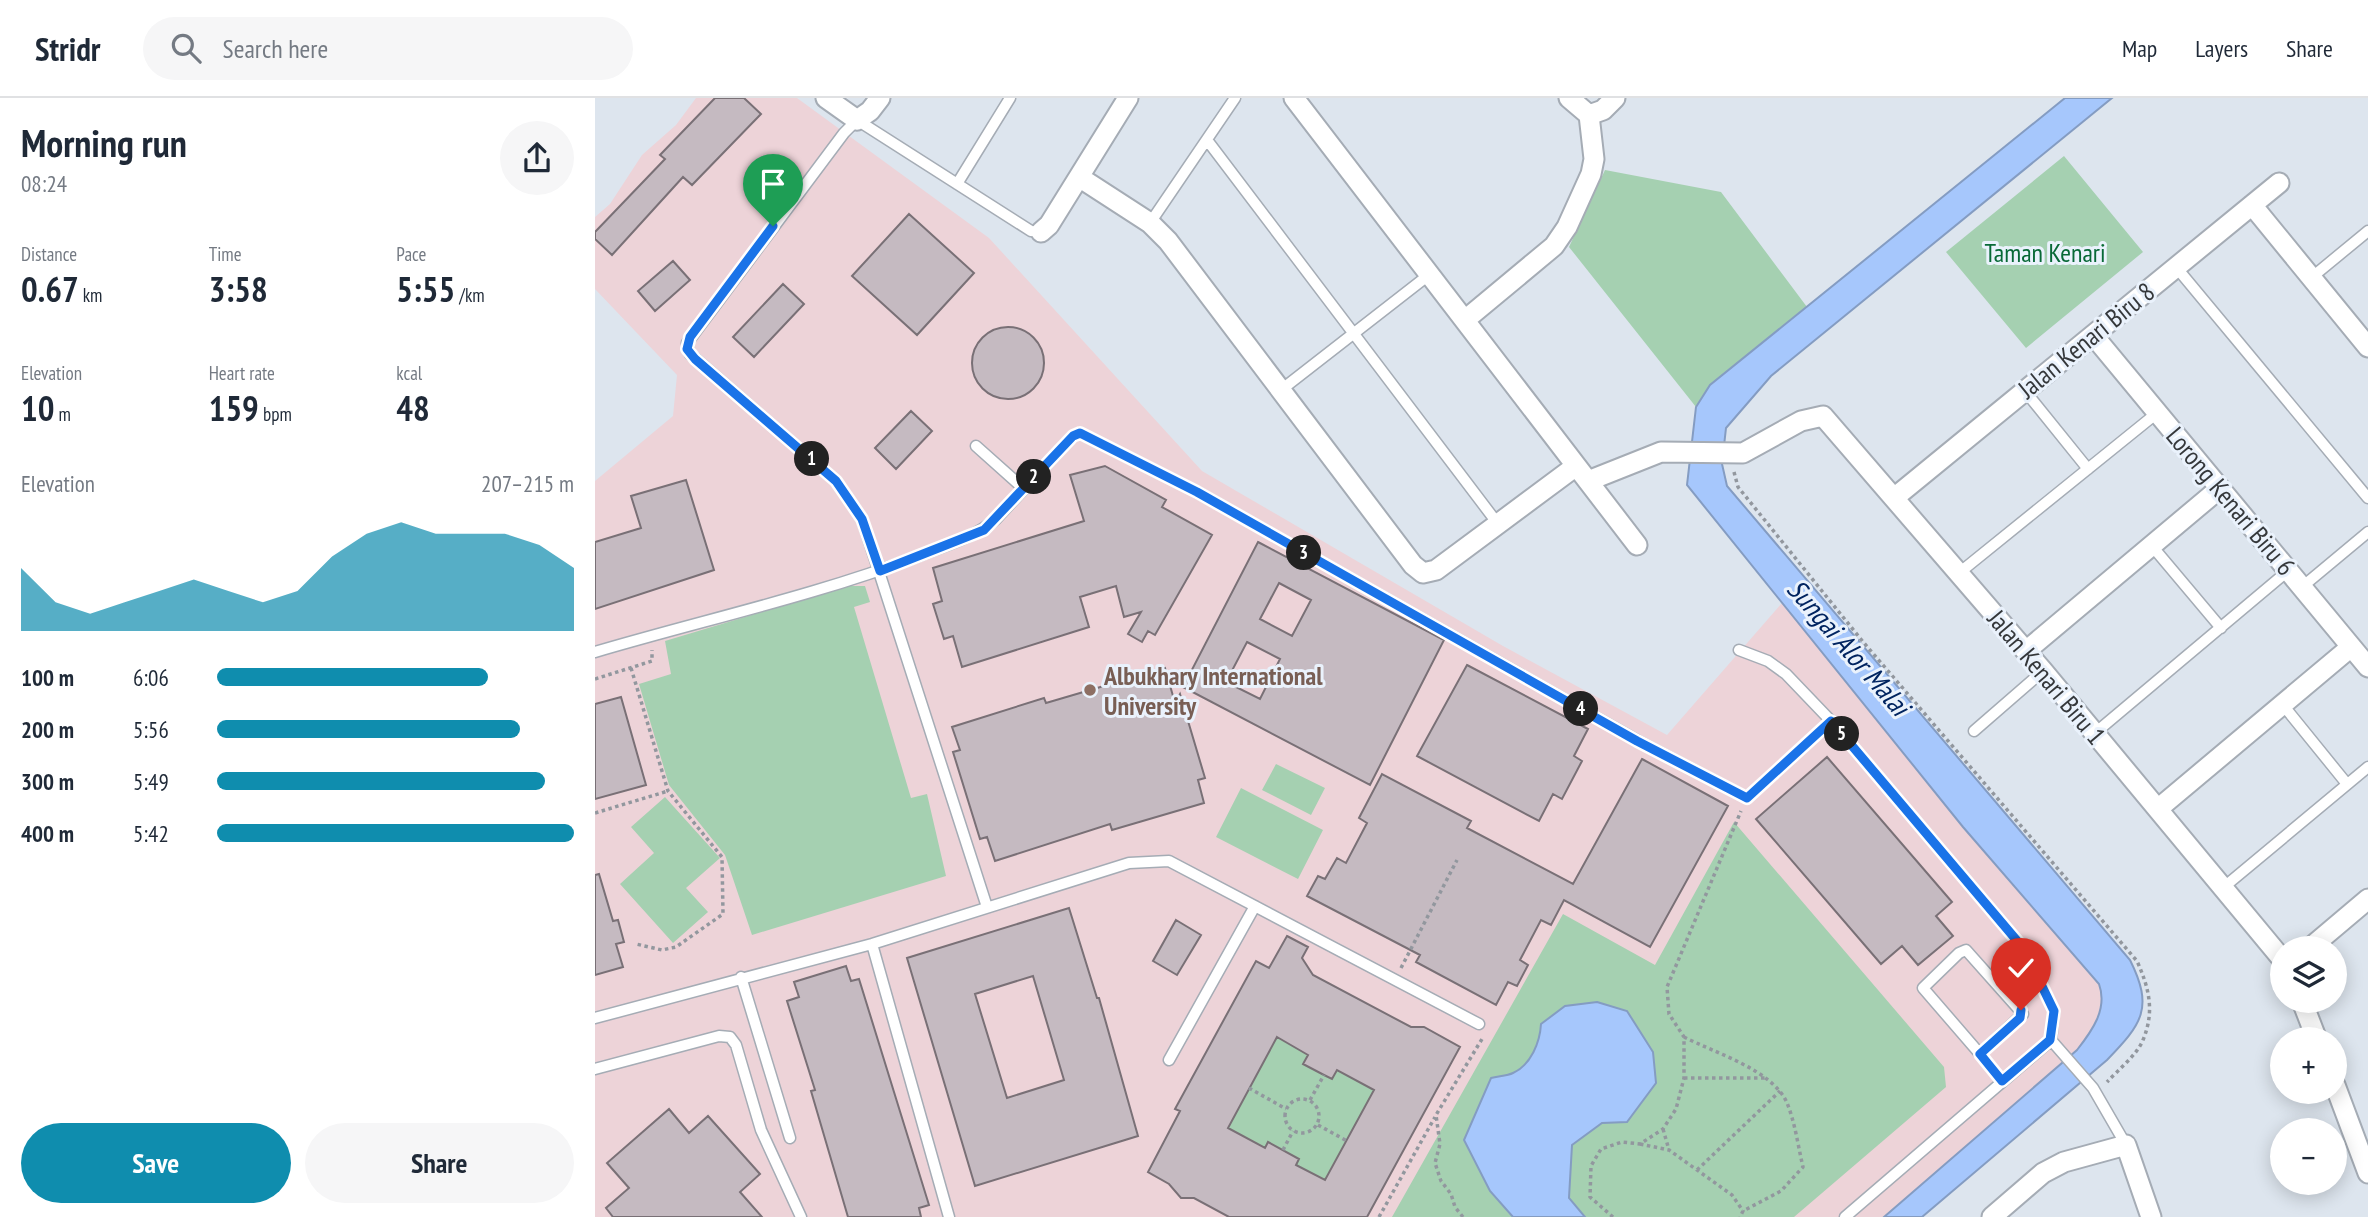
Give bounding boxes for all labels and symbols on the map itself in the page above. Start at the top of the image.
pin [743,154,803,226]
park label: Taman Kenari [1984,236,2106,269]
street label: Jalan Kenari Biru 8 [2010,275,2161,406]
street label: Lorong Kenari Biru 6 [2159,420,2303,582]
pin: 1 [795,442,829,476]
pin: 2 [1017,460,1052,494]
pin: 3 [1287,536,1321,570]
water label: Sungai Alor Malai [1780,571,1921,726]
street label: Jalan Kenari Biru 1 [1980,602,2113,751]
place label: Albukhary International University [1103,659,1323,722]
marker: Albukhary International University [1082,682,1098,698]
pin: 4 [1563,692,1599,726]
pin: 5 [1825,716,1859,752]
pin [1991,938,2051,1010]

